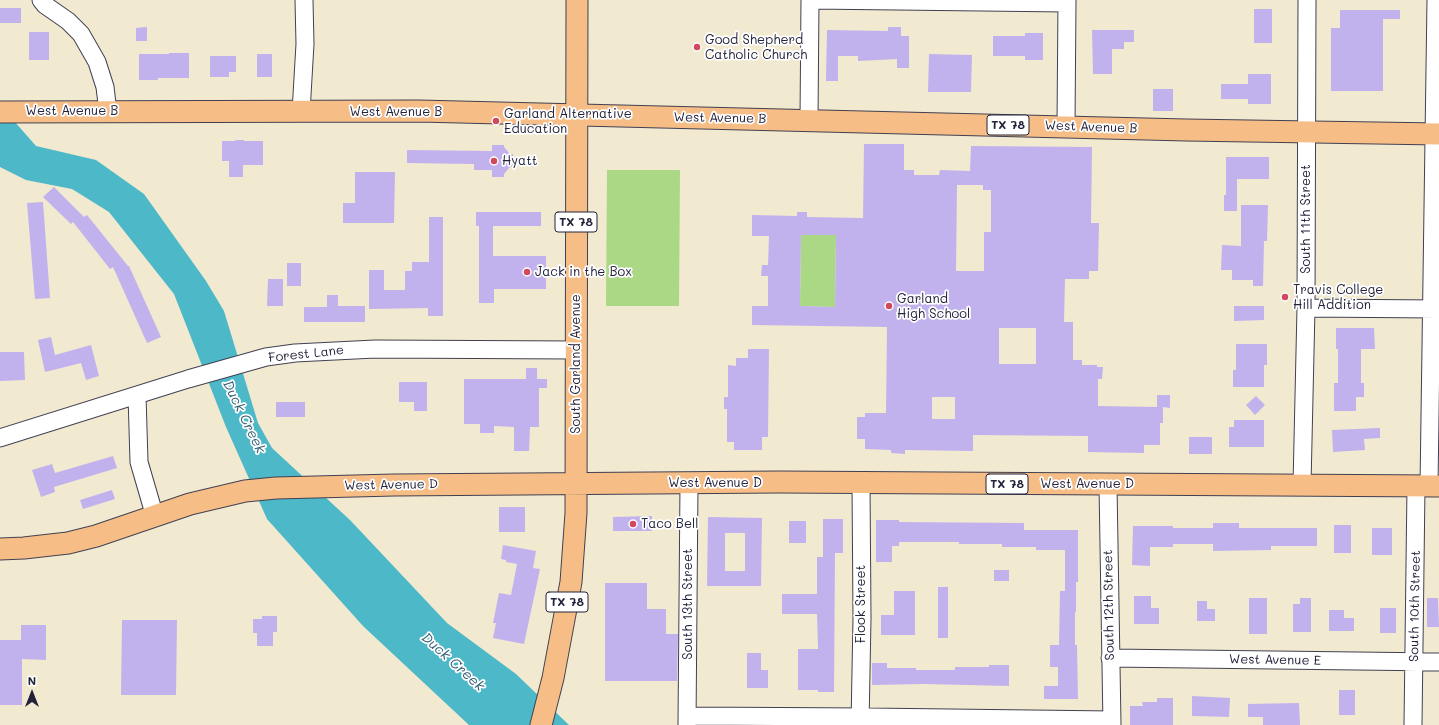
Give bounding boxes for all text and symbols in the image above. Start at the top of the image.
place label: Good Shepherd Catholic Church [705,32,807,63]
marker: Good Shepherd Catholic Church [692,42,702,52]
street label: West Avenue B [26,103,118,119]
street label: West Avenue B [350,104,442,120]
place label: Garland Alternative Education [504,106,632,137]
street label: West Avenue B [673,109,767,127]
road number: TX 78 [987,115,1029,135]
marker: Garland Alternative Education [491,116,501,126]
street label: West Avenue B [1044,118,1138,136]
place label: Hyatt [502,153,538,169]
marker: Hyatt [489,156,499,166]
street label: South 11th Street [1298,164,1314,274]
road number: TX 78 [555,212,597,232]
place label: Jack in the Box [535,264,632,280]
marker: Jack in the Box [522,267,532,277]
place label: Travis College Hill Addition [1293,282,1383,313]
place label: Garland High School [897,291,970,322]
marker: Travis College Hill Addition [1280,292,1290,302]
street label: South Garland Avenue [568,294,584,434]
marker: Garland High School [884,301,894,311]
street label: Forest Lane [267,342,345,366]
water label: Duck Creek [219,378,269,456]
road number: TX 78 [986,474,1028,494]
street label: West Avenue D [668,475,762,491]
street label: West Avenue D [344,476,438,494]
street label: West Avenue D [1040,476,1134,492]
place label: Taco Bell [641,516,698,532]
marker: Taco Bell [628,519,638,529]
street label: South 13th Street [680,548,696,660]
street label: South 12th Street [1100,549,1118,661]
street label: South 10th Street [1406,550,1424,662]
street label: Flook Street [853,565,869,643]
road number: TX 78 [546,592,588,612]
water label: Duck Creek [418,629,488,695]
street label: West Avenue E [1229,651,1321,669]
north arrow [12,673,52,713]
text: N [28,673,36,688]

